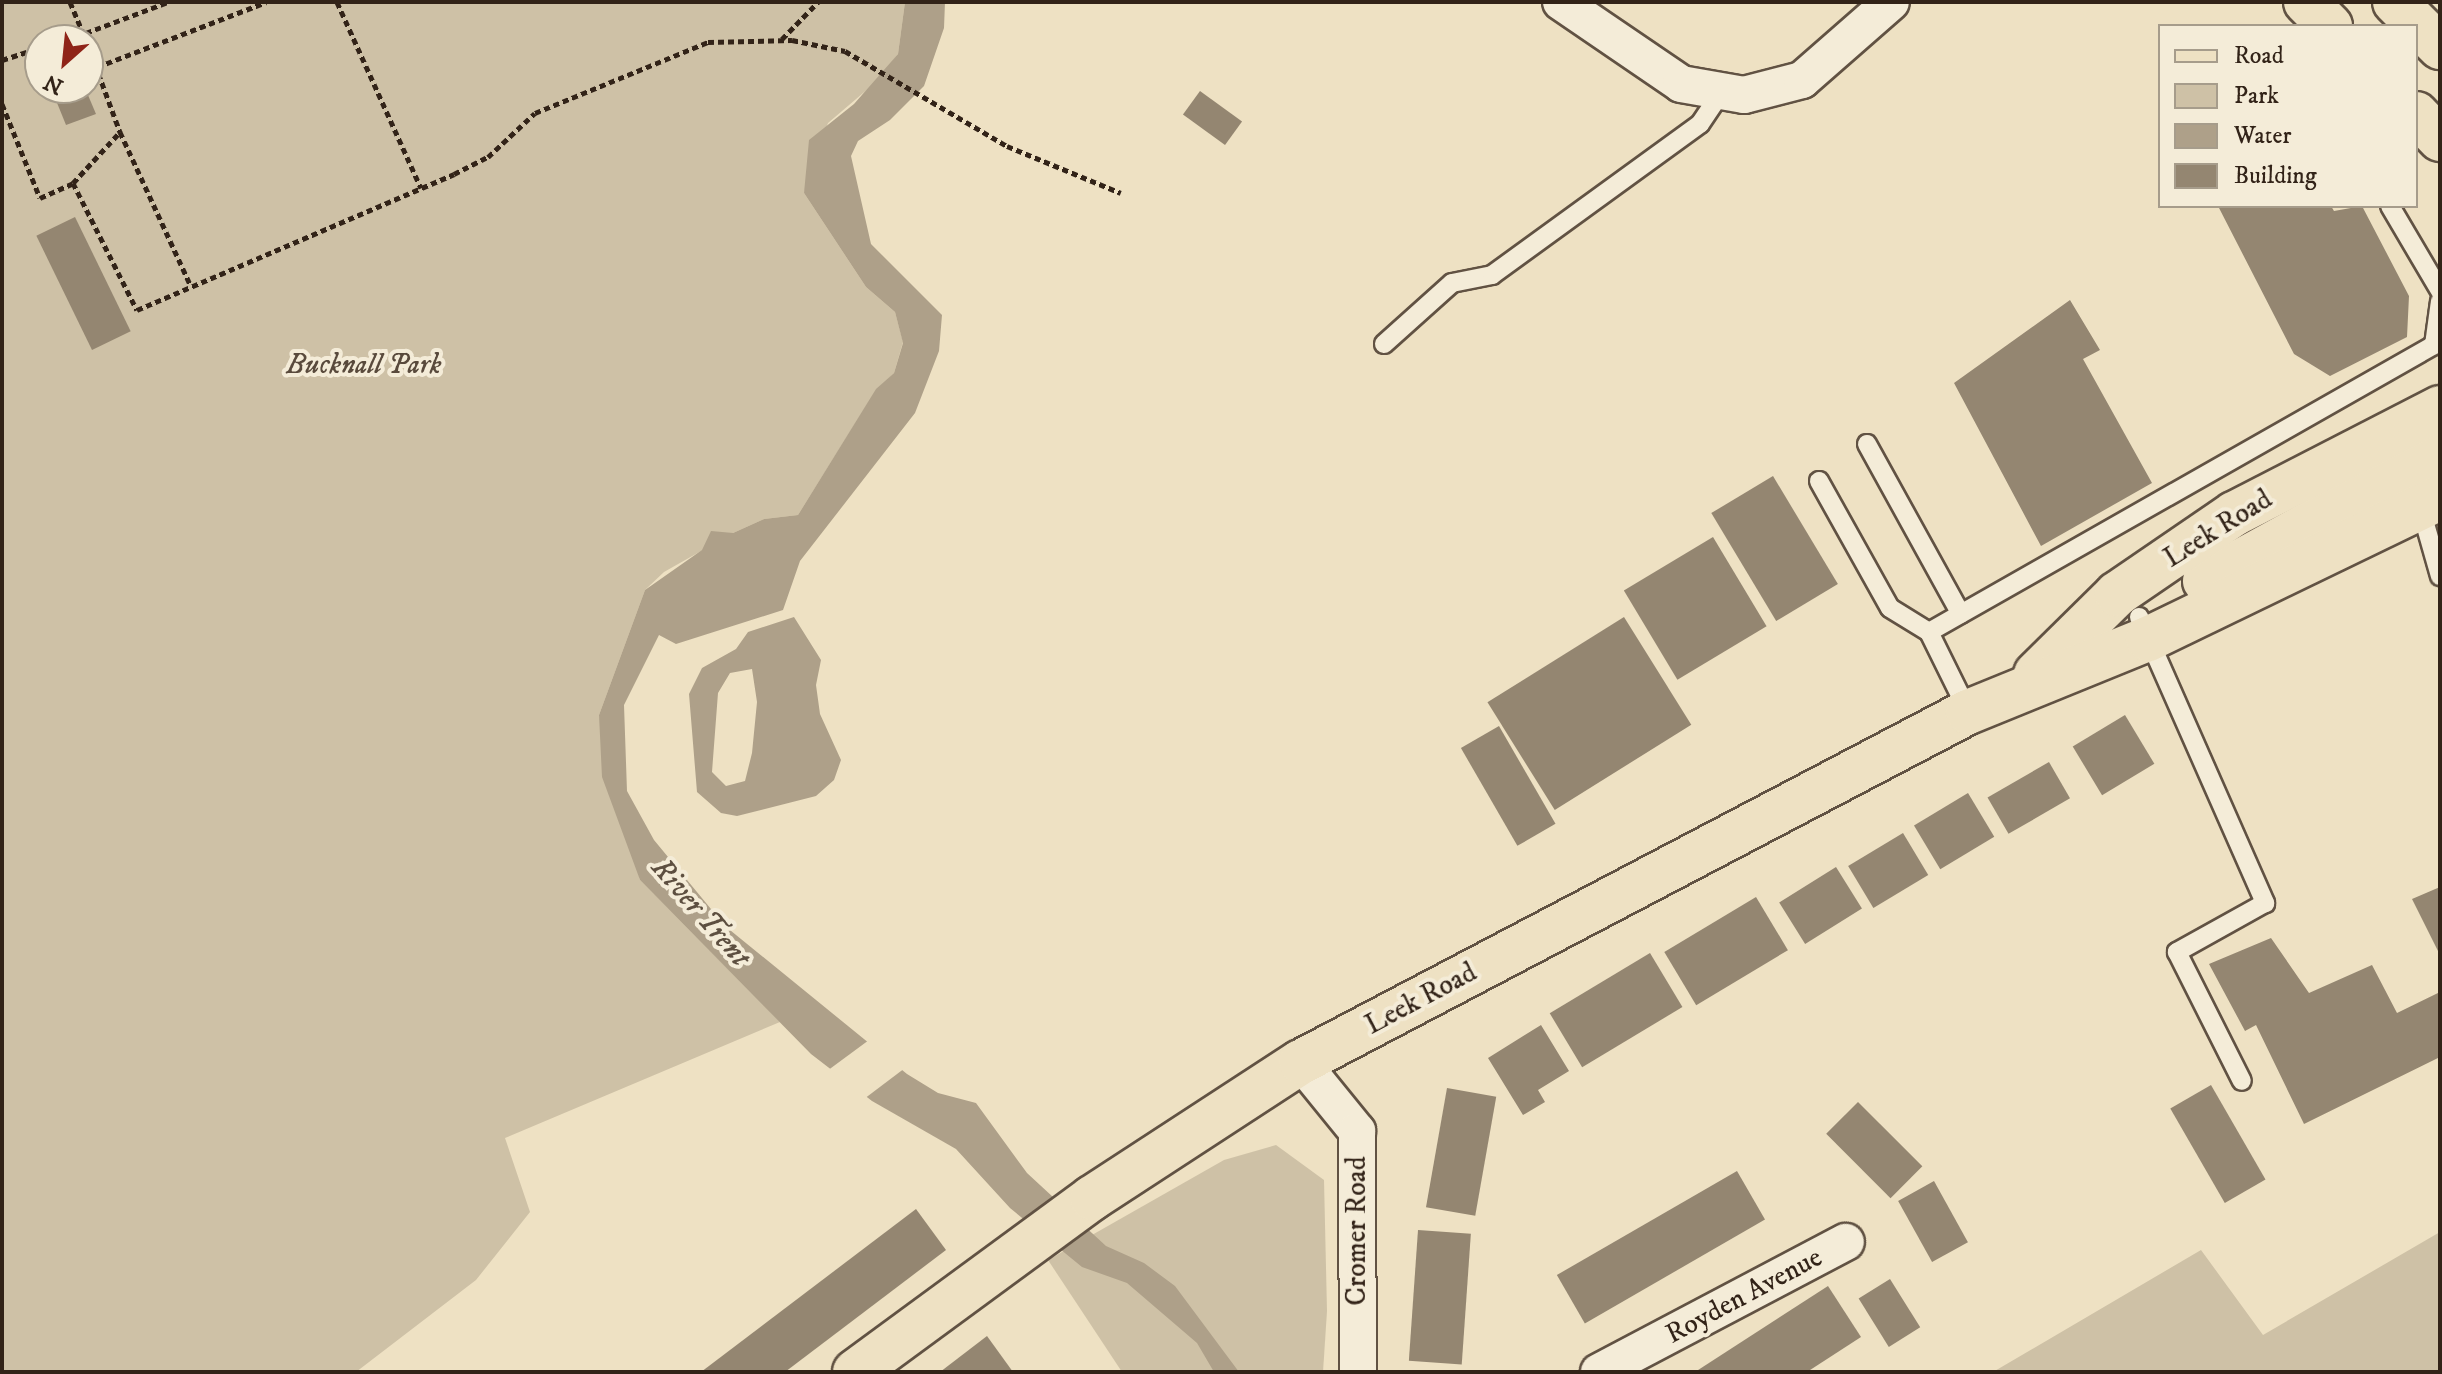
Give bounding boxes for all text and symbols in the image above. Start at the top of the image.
north arrow [24,24,104,104]
legend [2158,24,2418,208]
text: Road [2234,41,2284,71]
text: N [40,68,68,100]
text: Park [2234,81,2279,111]
text: Water [2234,121,2291,151]
text: Building [2234,161,2317,191]
park label: Bucknall Park [287,348,441,382]
street label: Leek Road [2158,483,2278,575]
water label: River Trent [643,851,757,975]
street label: Leek Road [1360,956,1482,1042]
street label: Cromer Road [1340,1156,1374,1306]
street label: Royden Avenue [1660,1241,1828,1351]

